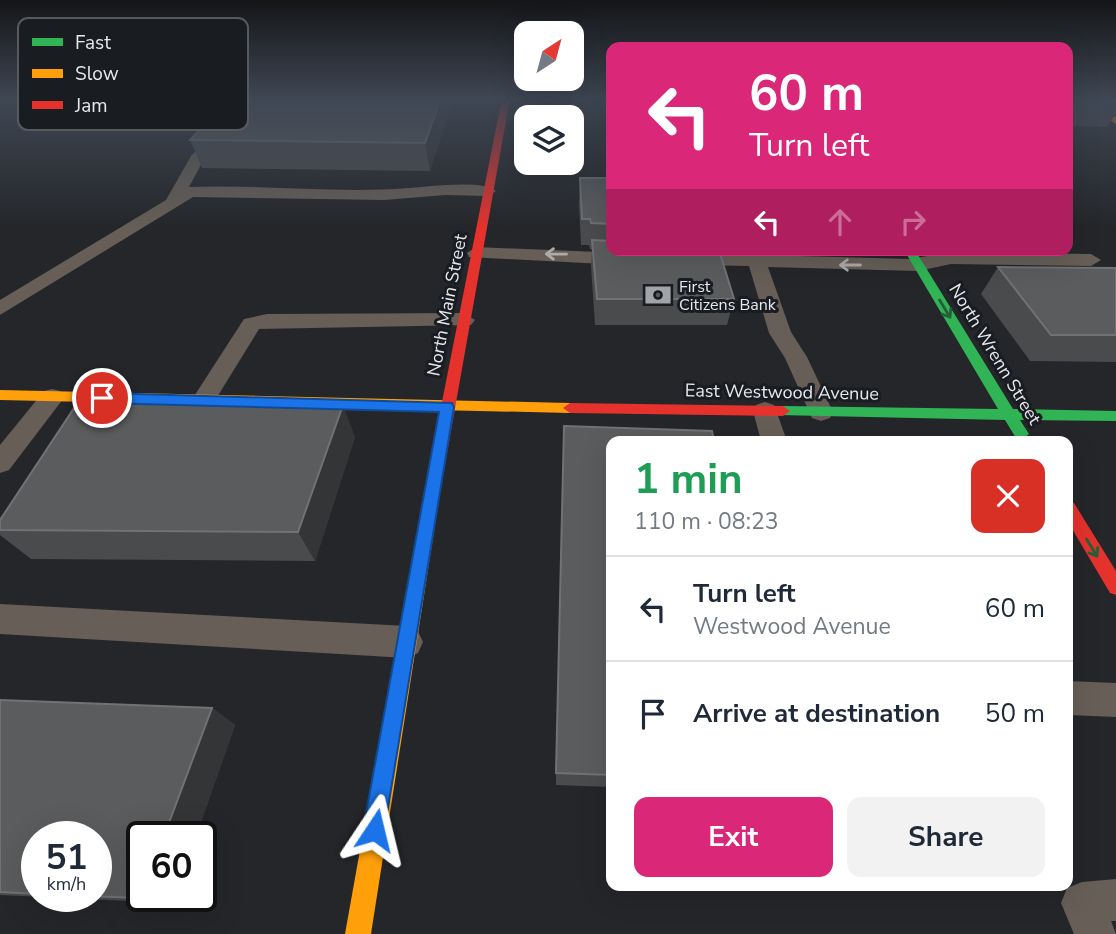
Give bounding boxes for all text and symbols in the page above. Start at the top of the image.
legend [18,18,248,130]
north arrow [514,21,584,91]
map controls [514,21,584,175]
text: Fast [75,30,111,56]
text: 60 m [749,60,864,127]
text: Slow [75,61,119,87]
icon: left [634,70,725,161]
text: Jam [74,93,108,119]
button: layers [514,105,584,175]
text: Turn left [749,124,869,167]
icon: left [748,203,786,241]
icon: ahead [821,203,859,241]
icon: right [894,203,932,241]
street label: North Main Street [421,231,473,378]
one-way arrow [544,248,567,261]
one-way arrow [839,258,862,272]
place label: First Citizens Bank [679,276,777,316]
street label: North Wrenn Street [943,279,1047,429]
bank icon: First Citizens Bank [643,280,673,310]
one-way arrow [938,298,952,318]
pin [72,368,132,428]
street label: East Westwood Avenue [685,378,879,406]
icon: arrive [83,379,121,417]
text: 1 min [634,451,743,508]
button: close [971,459,1045,533]
text: 110 m · 08:23 [634,506,779,537]
one-way arrow [1085,537,1099,557]
text: Turn left [693,576,796,611]
icon: left [634,590,672,628]
text: 60 m [985,591,1045,626]
text: Westwood Avenue [693,611,891,642]
icon: arrive [634,695,672,733]
text: Arrive at destination [693,696,940,731]
text: 50 m [985,696,1045,731]
position arrow [338,793,412,867]
button: Exit [634,797,833,877]
button: Share [847,797,1045,877]
speed limit sign: 60 [126,821,217,912]
text: 51 [45,834,88,881]
text: km/h [47,872,86,896]

